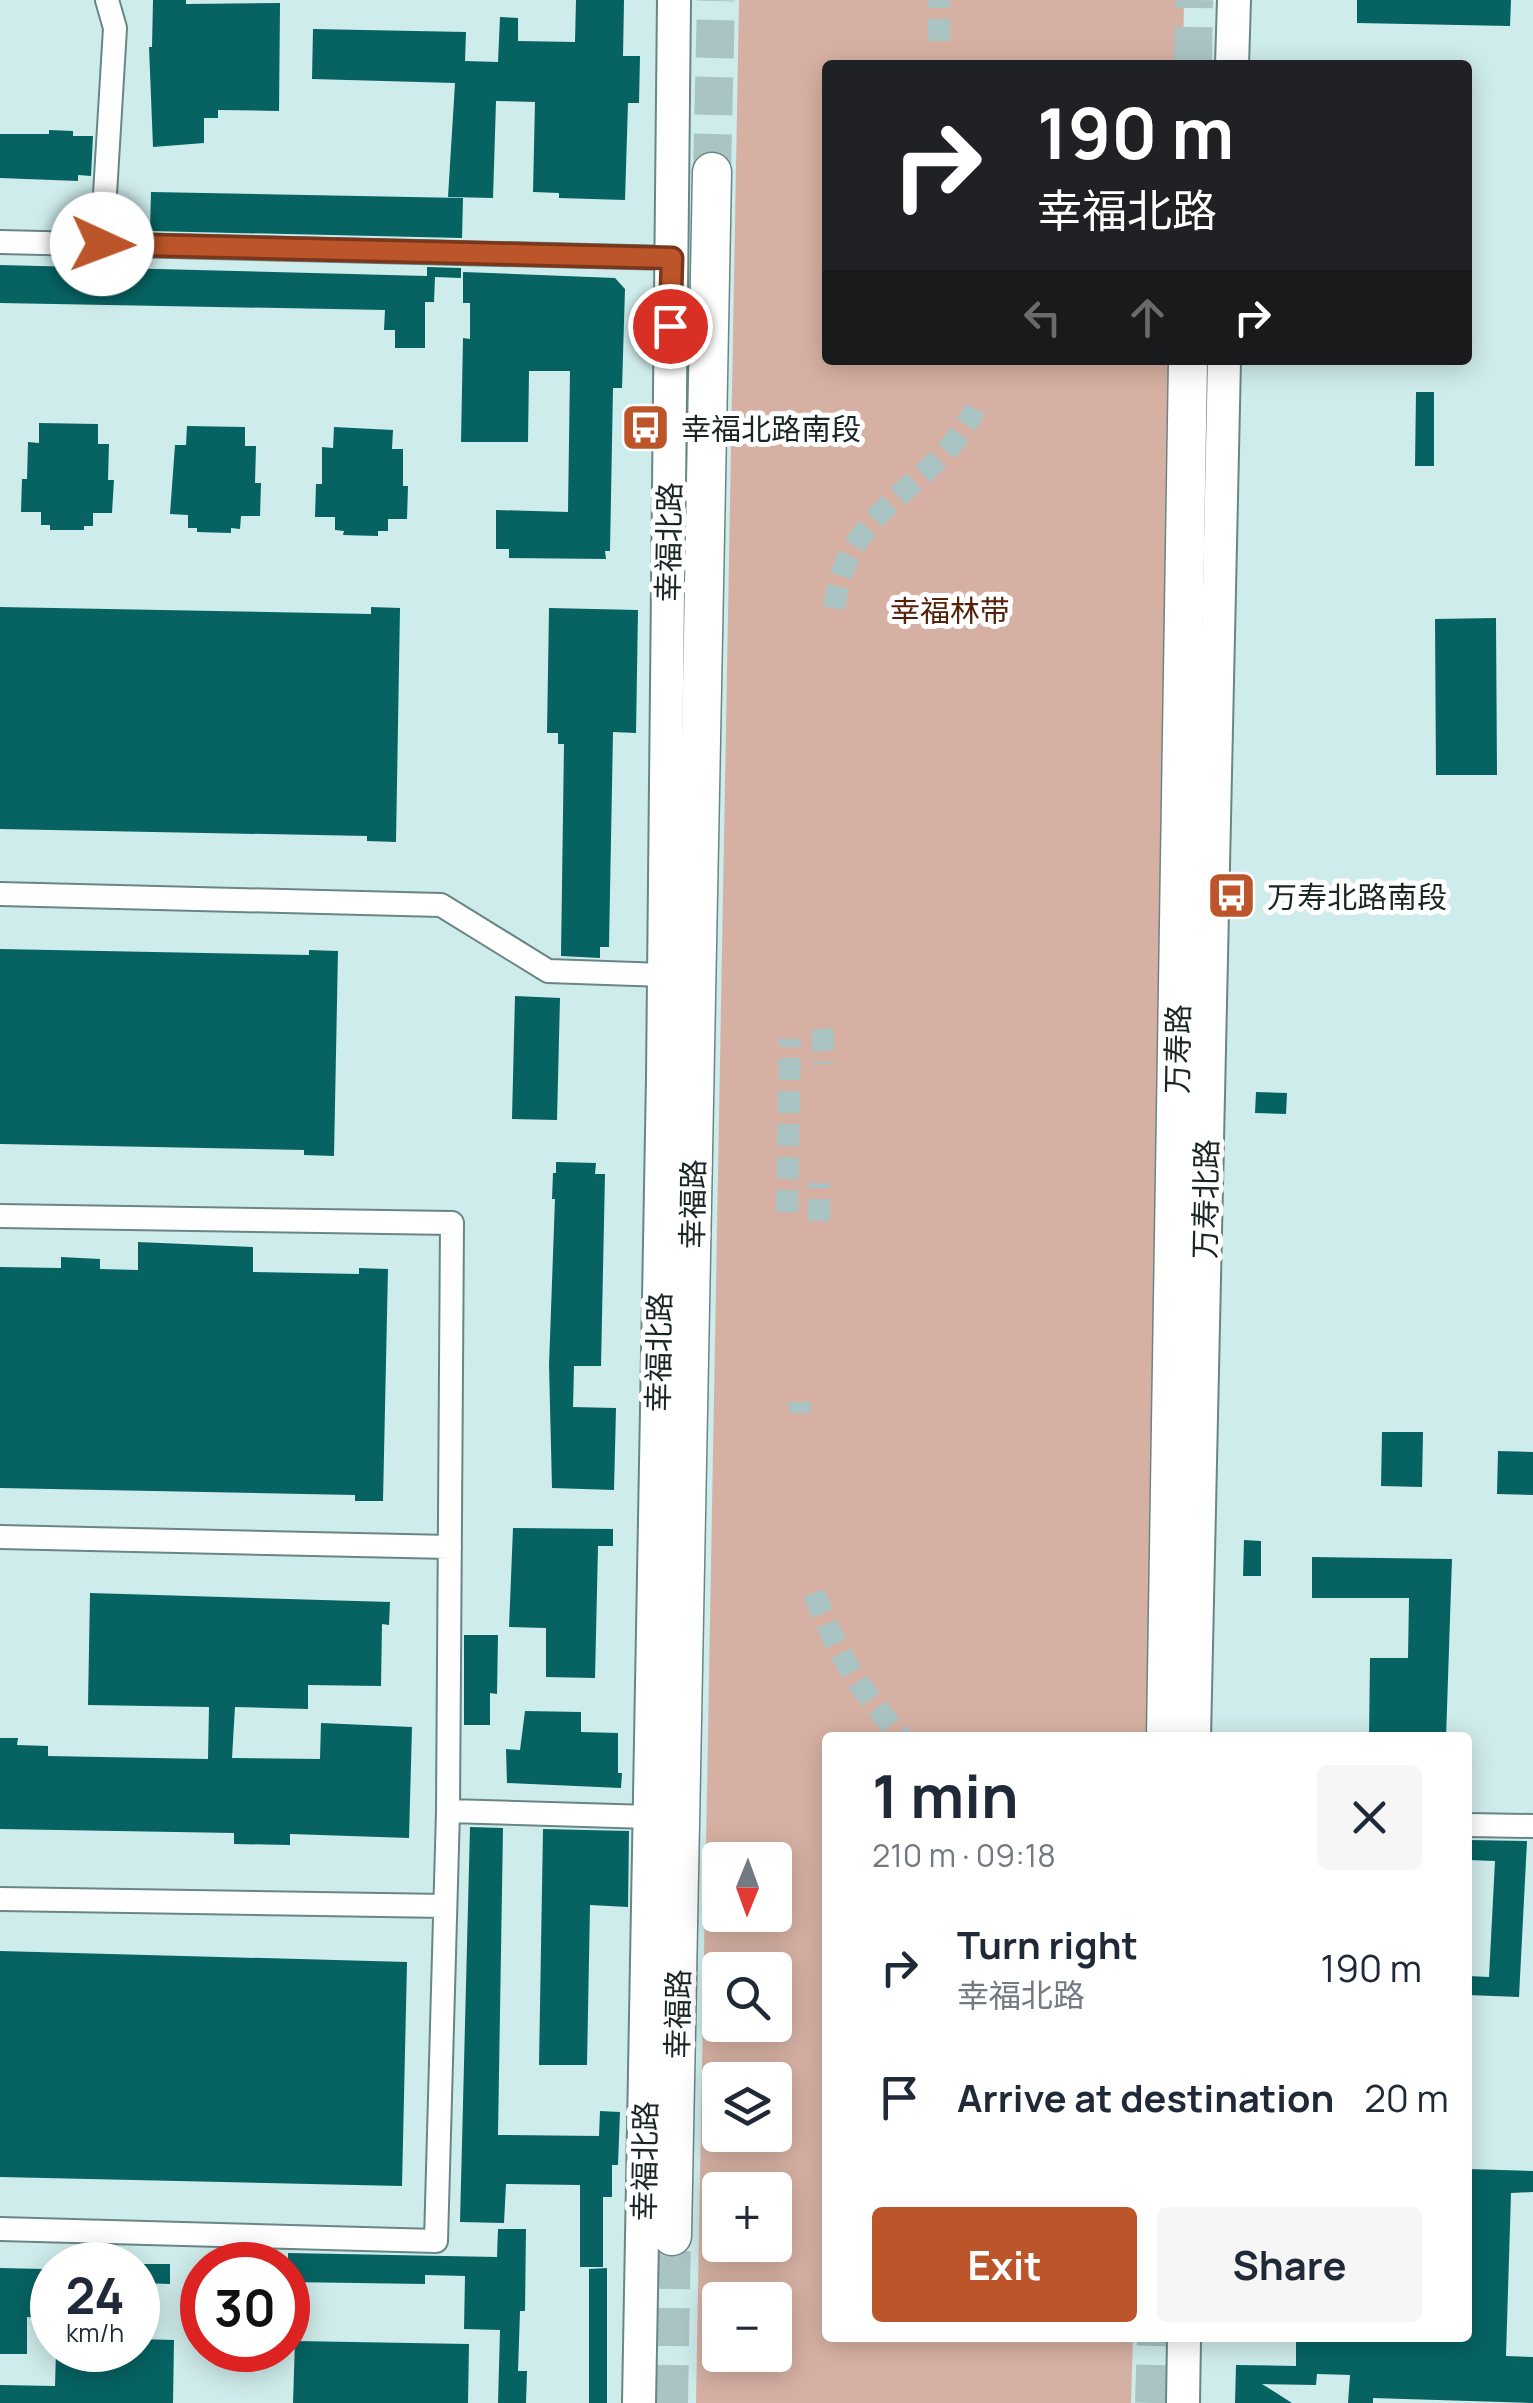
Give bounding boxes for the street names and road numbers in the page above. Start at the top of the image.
street label: 幸福北路 [646,482,690,602]
street label: 万寿路 [1156,1004,1198,1094]
street label: 万寿北路 [1183,1139,1227,1259]
street label: 幸福路 [671,1159,713,1249]
street label: 幸福北路 [636,1292,680,1412]
street label: 幸福路 [656,1969,698,2059]
street label: 幸福北路 [622,2101,666,2221]

